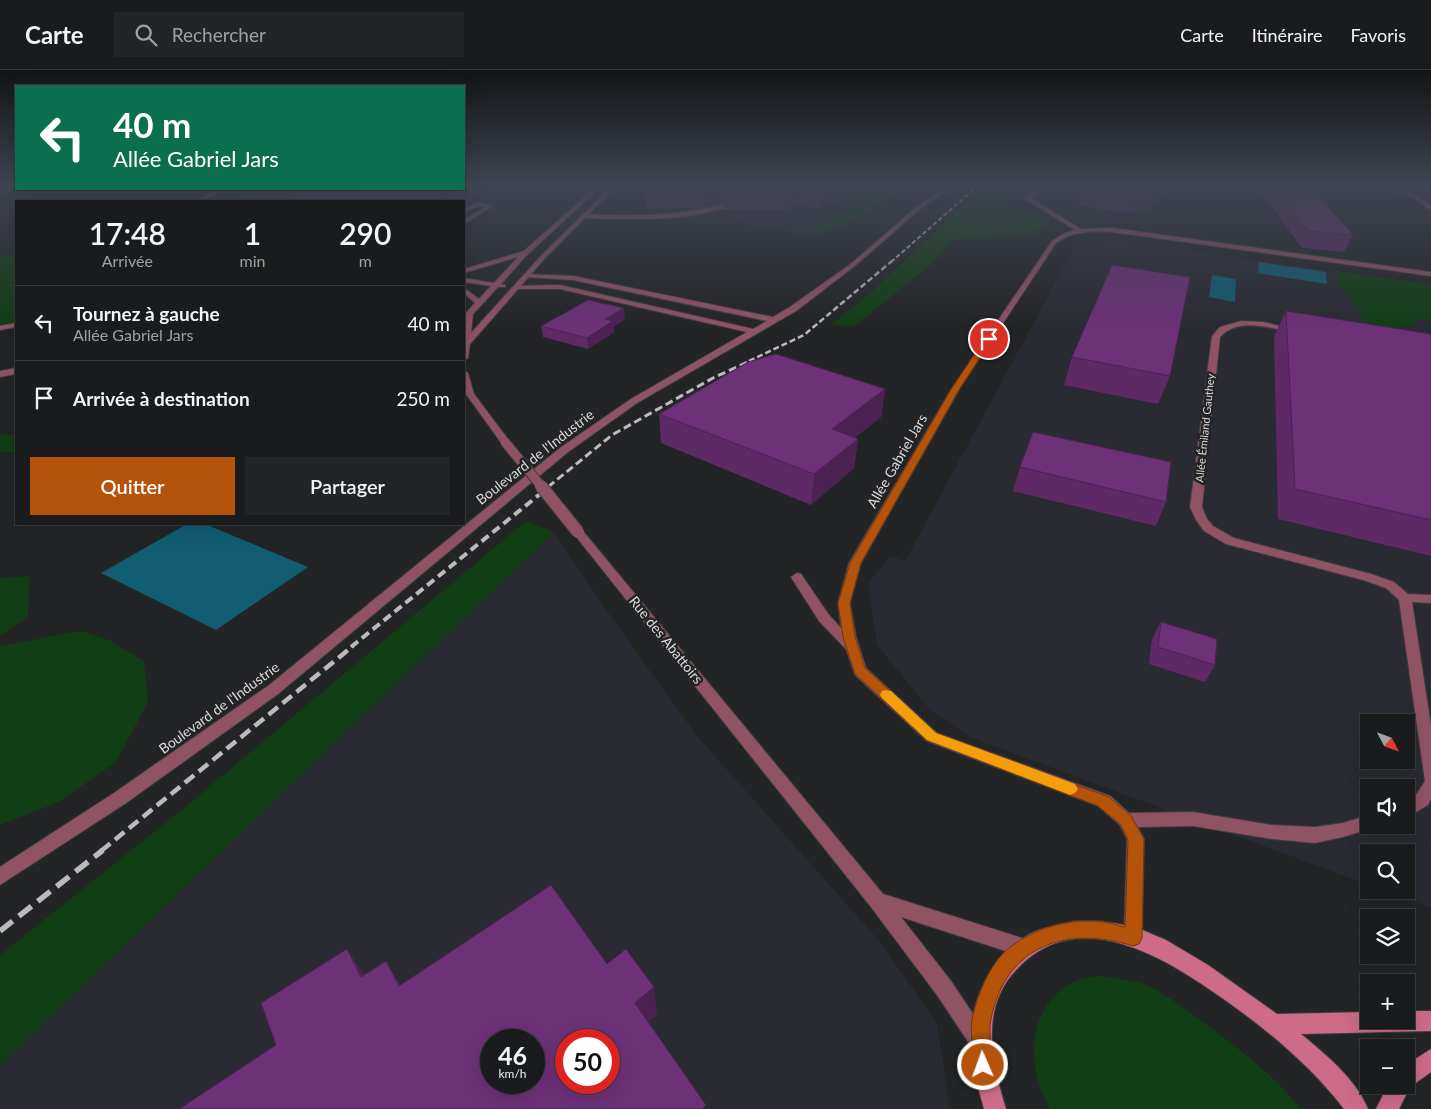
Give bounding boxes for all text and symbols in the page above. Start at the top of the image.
search box [114,12,464,57]
text: Carte [25,20,84,49]
icon: search [132,21,160,49]
text: Rechercher [172,23,266,46]
text: Carte [1180,24,1224,46]
text: Itinéraire [1252,24,1322,46]
text: Favoris [1350,24,1406,46]
text: 40 m [113,103,191,145]
icon: left [30,105,95,170]
text: Allée Gabriel Jars [113,145,279,172]
text: 17:48 [89,215,166,251]
text: 1 [244,215,261,251]
text: 290 [339,215,391,251]
text: Arrivée [102,251,153,270]
text: min [240,251,265,270]
text: m [359,251,372,270]
text: Tournez à gauche [73,302,220,325]
icon: left [30,309,58,337]
text: 40 m [407,312,450,335]
pin [968,318,1010,360]
text: Allée Gabriel Jars [73,325,194,344]
icon: arrive [975,325,1003,353]
street label: Allée Émiland Gauthey [1192,373,1217,483]
icon: arrive [30,384,58,412]
text: Arrivée à destination [73,387,250,410]
text: 250 m [396,387,450,410]
street label: Boulevard de l'Industrie [472,405,597,508]
street label: Allée Gabriel Jars [863,411,930,511]
button: Quitter [30,457,235,515]
button: Partager [245,457,450,515]
street label: Rue des Abattoirs [626,592,707,687]
street label: Boulevard de l'Industrie [155,658,282,757]
north arrow [1360,714,1415,769]
map controls [1360,714,1415,1094]
button: sound [1360,779,1415,834]
button: search [1360,844,1415,899]
button: layers [1360,909,1415,964]
button: + [1360,974,1415,1029]
speed limit sign: 50 [555,1029,620,1094]
position arrow [956,1038,1008,1090]
button: − [1360,1039,1415,1094]
text: 46 [498,1040,527,1070]
text: km/h [498,1066,527,1081]

